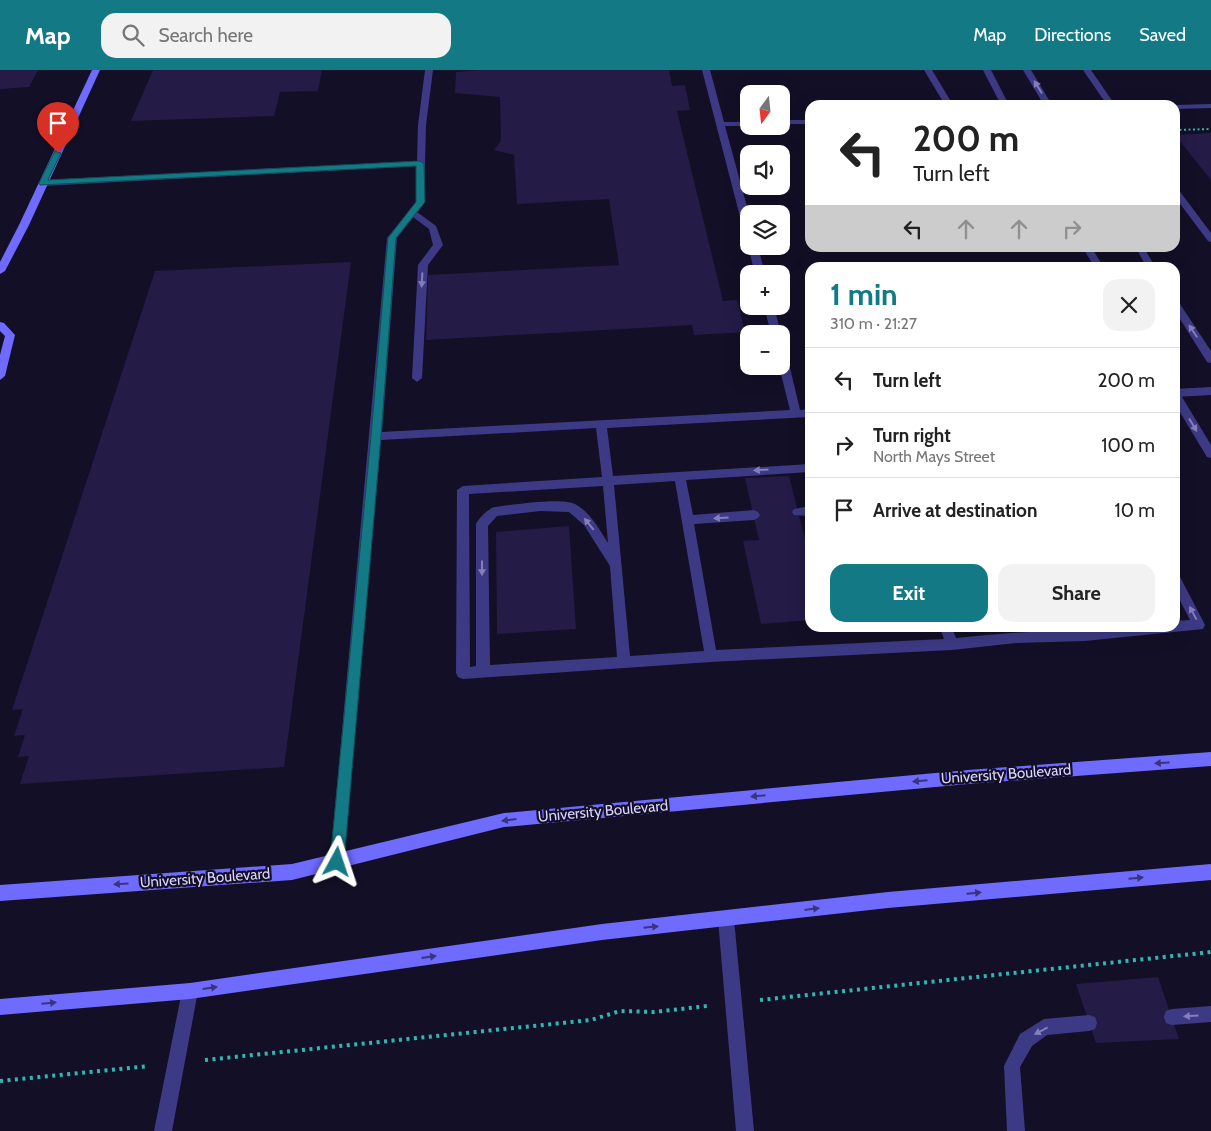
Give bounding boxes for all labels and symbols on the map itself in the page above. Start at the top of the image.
one-way arrow [1033,81,1042,94]
north arrow [740,85,790,135]
pin [37,102,79,153]
one-way arrow [418,272,426,288]
one-way arrow [1188,324,1198,337]
one-way arrow [1188,418,1198,431]
one-way arrow [753,467,769,475]
one-way arrow [712,514,728,522]
one-way arrow [583,518,594,531]
one-way arrow [478,560,486,576]
one-way arrow [1189,605,1197,620]
one-way arrow [1154,759,1170,767]
street label: University Boulevard [940,760,1072,788]
one-way arrow [911,777,927,785]
one-way arrow [750,792,766,800]
street label: University Boulevard [537,796,669,826]
one-way arrow [501,816,517,824]
position arrow [310,835,362,887]
street label: University Boulevard [139,864,271,892]
one-way arrow [1128,874,1144,882]
one-way arrow [113,881,129,889]
one-way arrow [966,888,982,896]
one-way arrow [804,905,820,913]
one-way arrow [643,923,659,931]
one-way arrow [422,953,438,961]
one-way arrow [203,984,219,992]
one-way arrow [41,998,57,1006]
one-way arrow [1183,1012,1199,1020]
one-way arrow [1034,1027,1049,1035]

